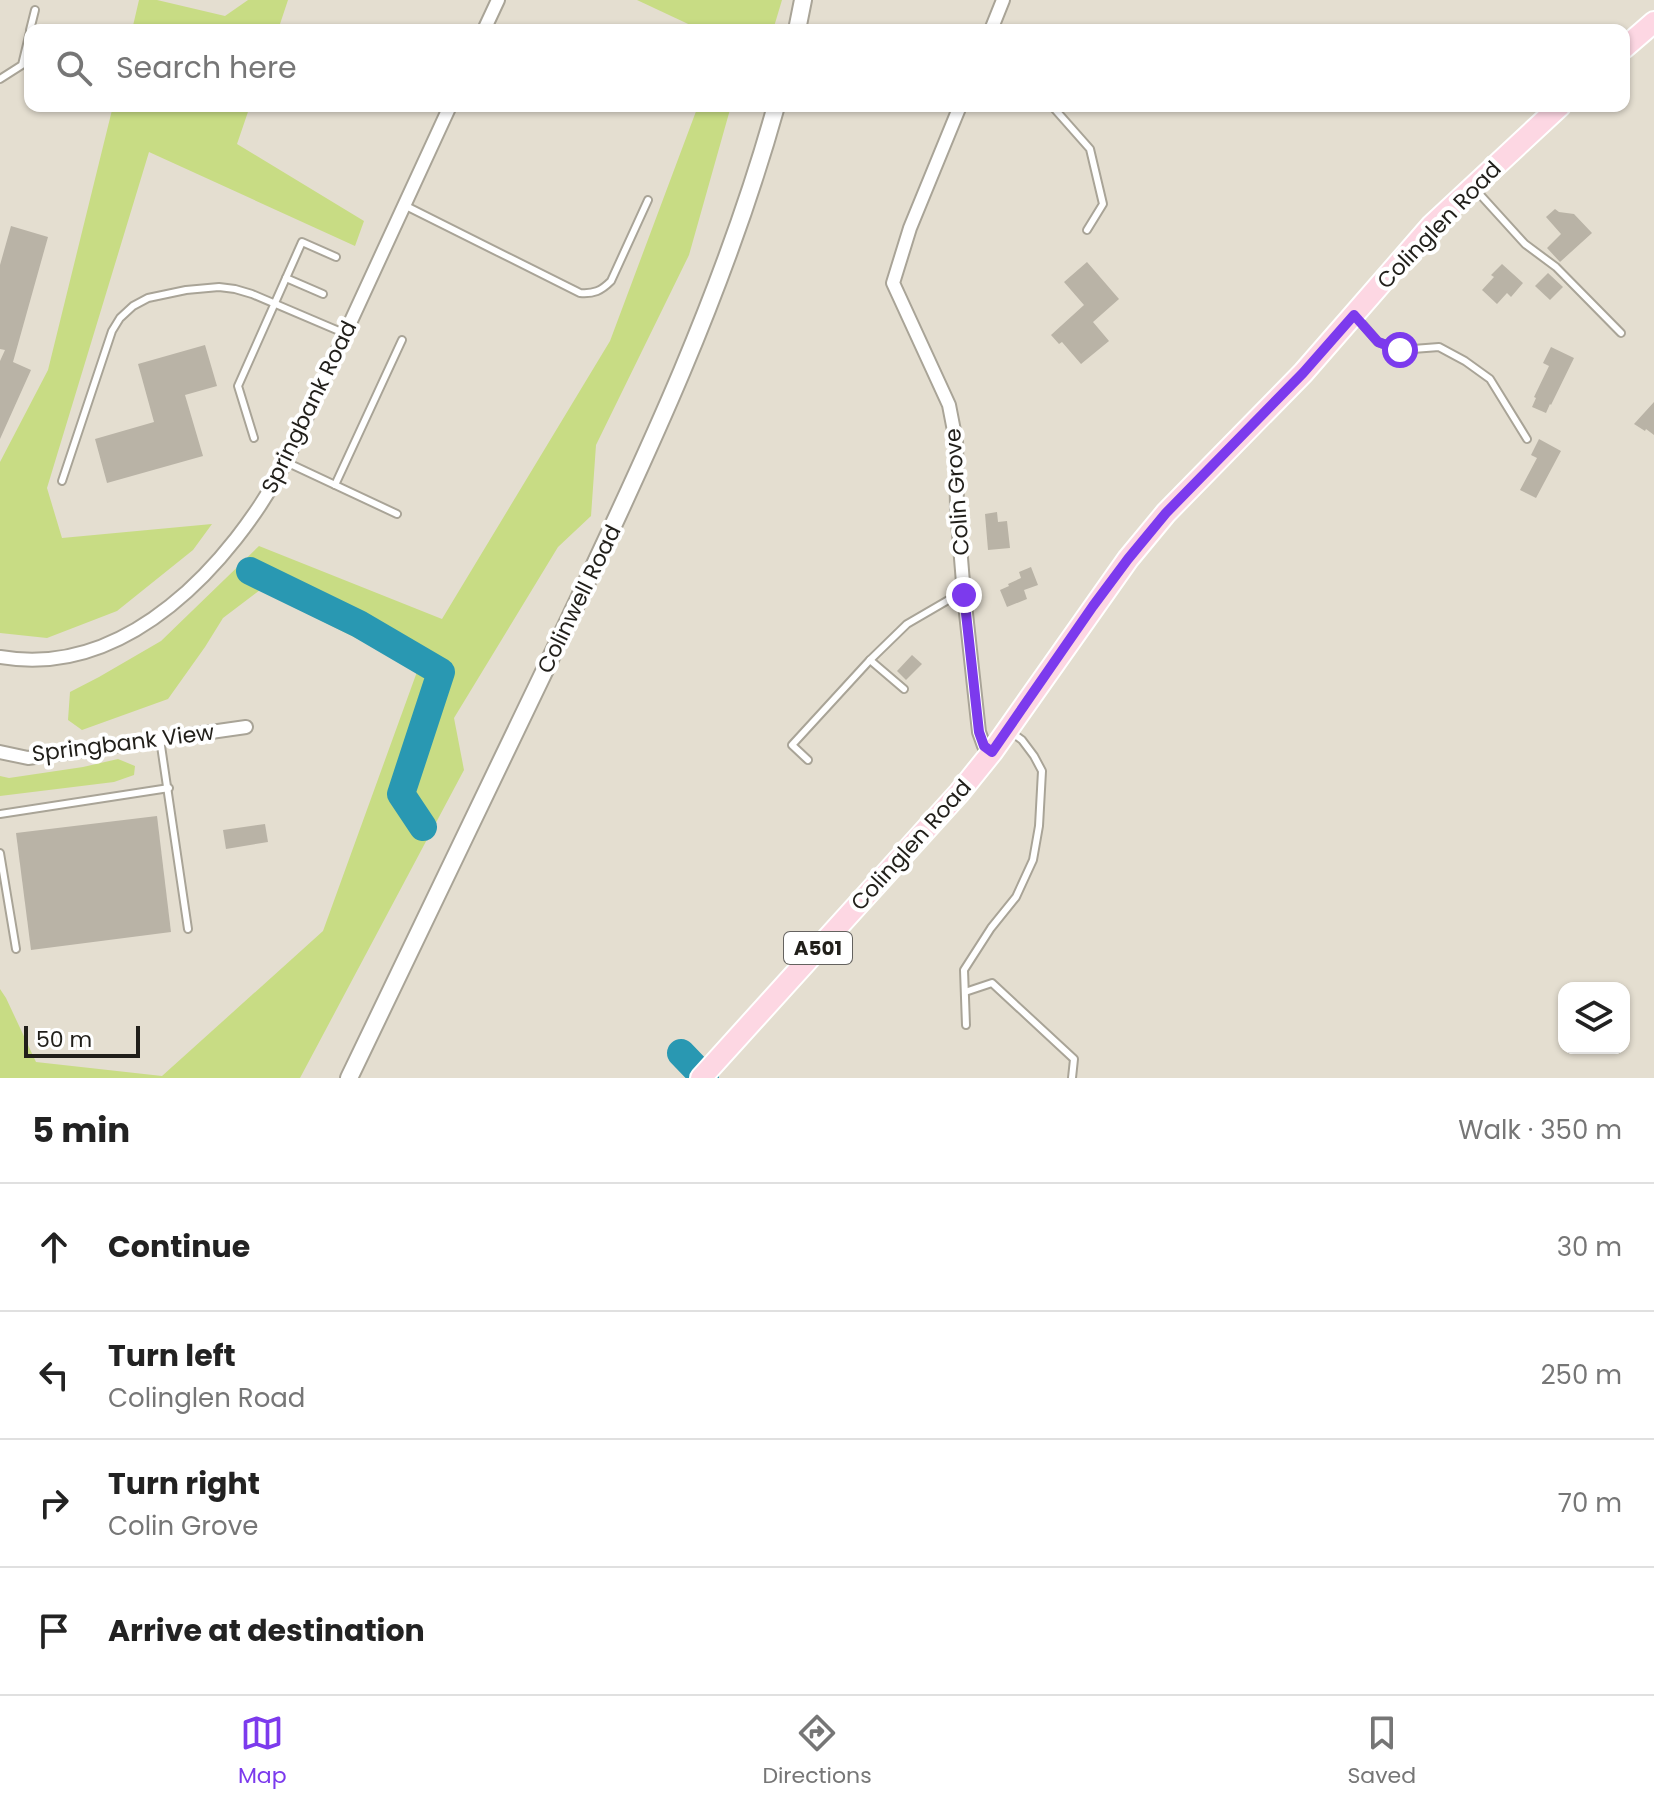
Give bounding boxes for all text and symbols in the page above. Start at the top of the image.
search box [24,24,1630,112]
icon: search [52,46,96,90]
text: Search here [116,46,297,89]
street label: Colinglen Road [1370,154,1508,296]
street label: Springbank Road [254,315,364,499]
route start [1382,332,1418,368]
street label: Colin Grove [937,427,977,557]
street label: Colinwell Road [530,520,628,678]
route end [946,577,982,613]
street label: Springbank View [30,716,216,770]
street label: Colinglen Road [844,773,978,917]
road number: A501 [784,932,852,964]
map controls [1558,982,1630,1054]
button: layers [1558,982,1630,1054]
scale bar [24,1022,140,1058]
text: 50 m [36,1024,92,1055]
text: 5 min [32,1106,130,1154]
text: Walk · 350 m [1458,1112,1622,1148]
icon: ahead [32,1225,76,1269]
text: Continue [108,1225,250,1268]
text: 30 m [1557,1229,1622,1265]
text: Turn left [108,1334,236,1377]
icon: left [32,1353,76,1397]
text: 250 m [1541,1357,1622,1393]
text: Colinglen Road [108,1380,305,1416]
text: Turn right [108,1462,260,1505]
icon: right [32,1481,76,1525]
text: 70 m [1558,1485,1622,1521]
text: Colin Grove [108,1508,258,1544]
icon: arrive [32,1609,76,1653]
text: Arrive at destination [108,1609,425,1652]
tab: Map [238,1711,287,1792]
tab: Directions [762,1711,872,1792]
tab: Saved [1347,1711,1416,1792]

